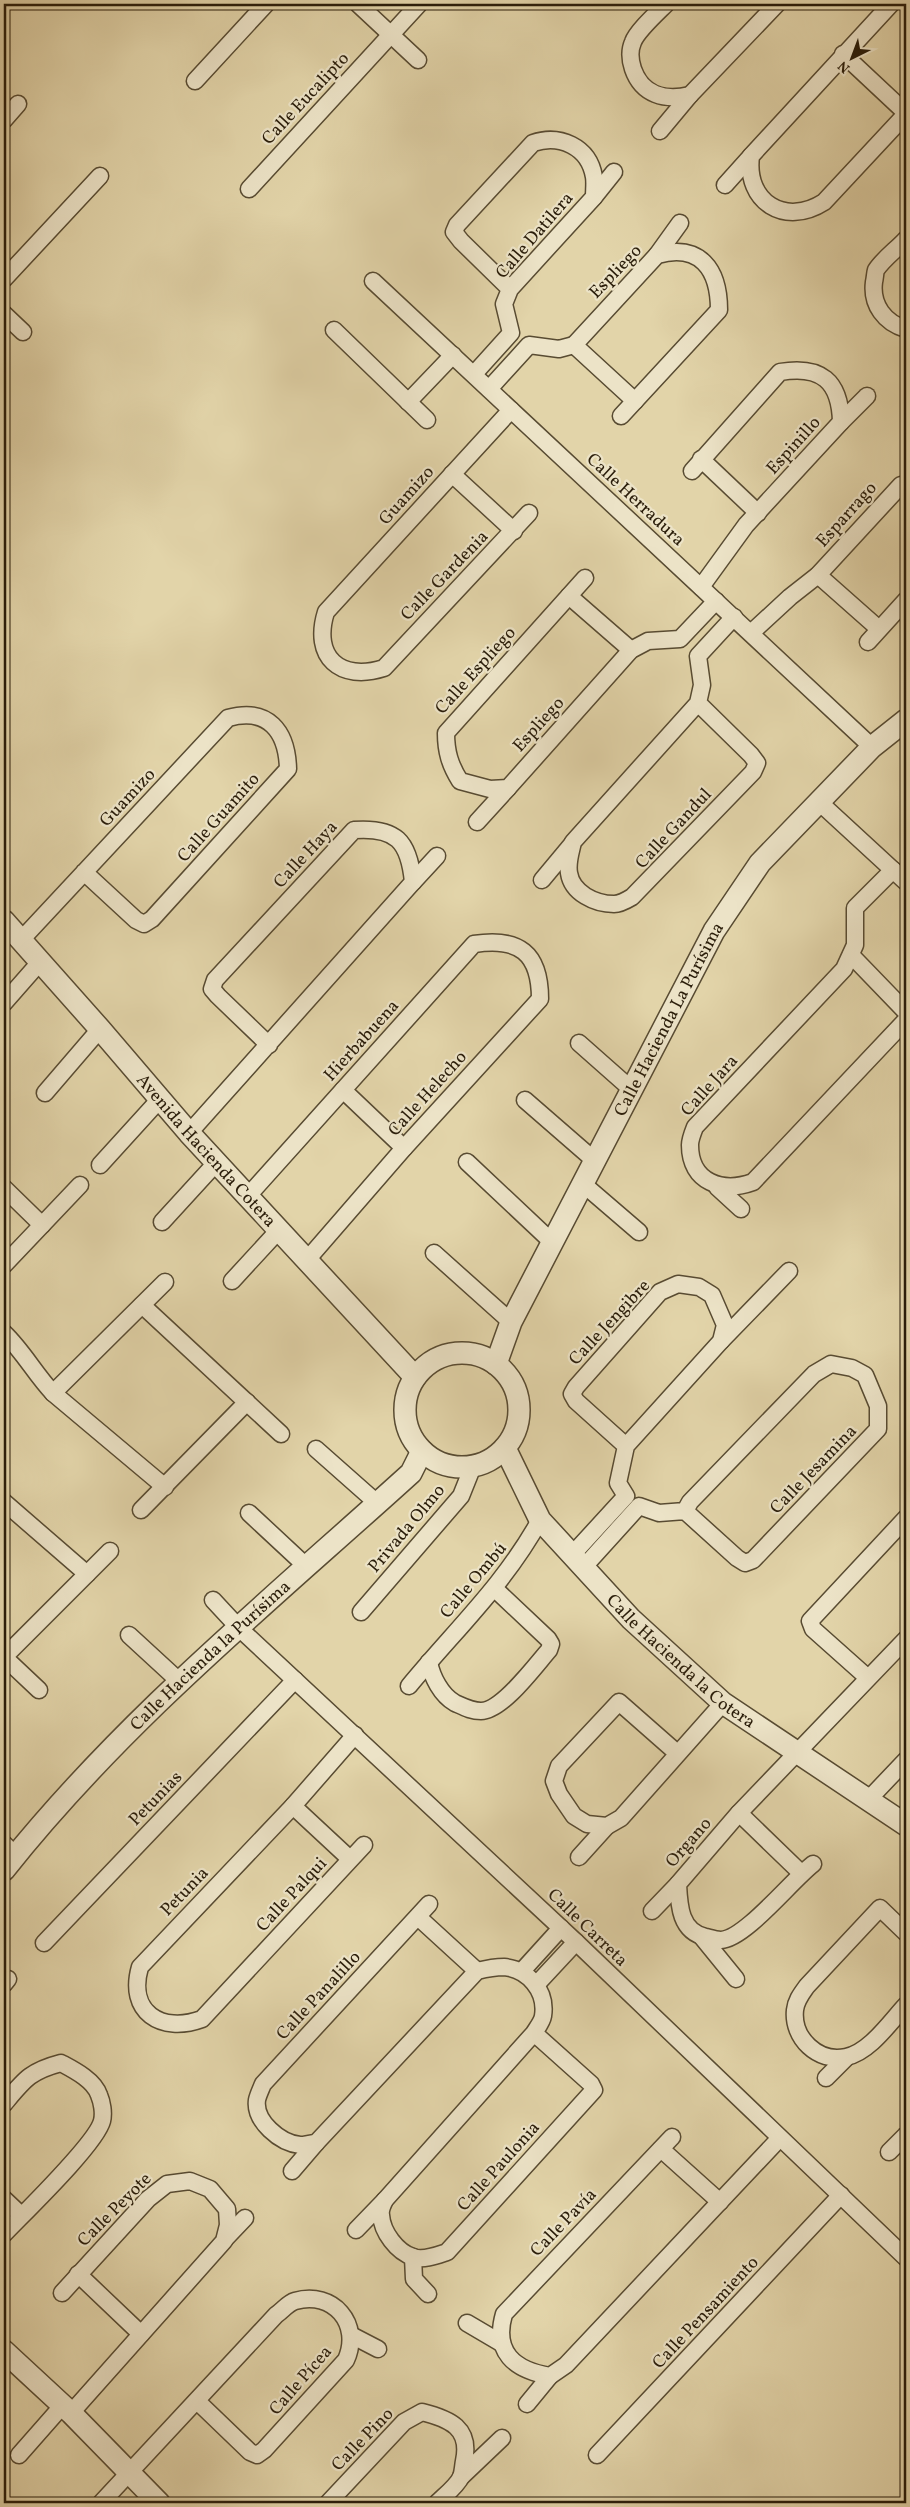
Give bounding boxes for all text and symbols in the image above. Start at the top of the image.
north arrow [828,32,878,82]
street label: Calle Eucalipto [257,47,356,151]
text: N [834,56,854,77]
street label: Calle Datilera [490,187,580,285]
street label: Espliego [584,239,648,305]
street label: Espinillo [761,411,827,481]
street label: Calle Herradura [580,448,690,552]
street label: Guamizo [374,461,441,531]
street label: Esparrago [811,477,883,553]
street label: Calle Gardenia [395,525,495,627]
street label: Calle Espliego [430,622,522,720]
street label: Espliego [507,692,571,758]
street label: Guamizo [94,763,162,833]
street label: Calle Guamito [172,768,266,868]
street label: Calle Gandul [630,783,718,875]
street label: Calle Haya [268,816,344,894]
street label: Calle Hacienda La Purísima [609,917,731,1121]
street label: Hierbabuena [319,995,406,1087]
street label: Calle Helecho [383,1046,473,1142]
street label: Calle Jara [676,1050,745,1122]
street label: Avenida Hacienda Cotera [130,1069,281,1234]
street label: Calle Jengibre [564,1275,657,1372]
street label: Calle Jesamina [765,1420,863,1520]
street label: Privada Olmo [363,1479,452,1579]
street label: Calle Ombú [435,1537,514,1625]
street label: Calle Hacienda la Purísima [125,1575,297,1737]
street label: Calle Hacienda la Cotera [600,1589,760,1735]
street label: Petunias [123,1766,189,1832]
street label: Organo [660,1812,718,1874]
street label: Calle Palqui [251,1852,333,1938]
street label: Petunia [155,1862,215,1922]
street label: Calle Carreta [541,1883,633,1973]
street label: Calle Panalillo [271,1946,367,2046]
street label: Calle Paulonia [452,2117,546,2217]
street label: Calle Peyote [72,2167,158,2253]
street label: Calle Pavía [525,2183,603,2263]
street label: Calle Pensamiento [647,2251,765,2375]
street label: Calle Pícea [264,2341,338,2421]
street label: Calle Pino [326,2403,400,2477]

